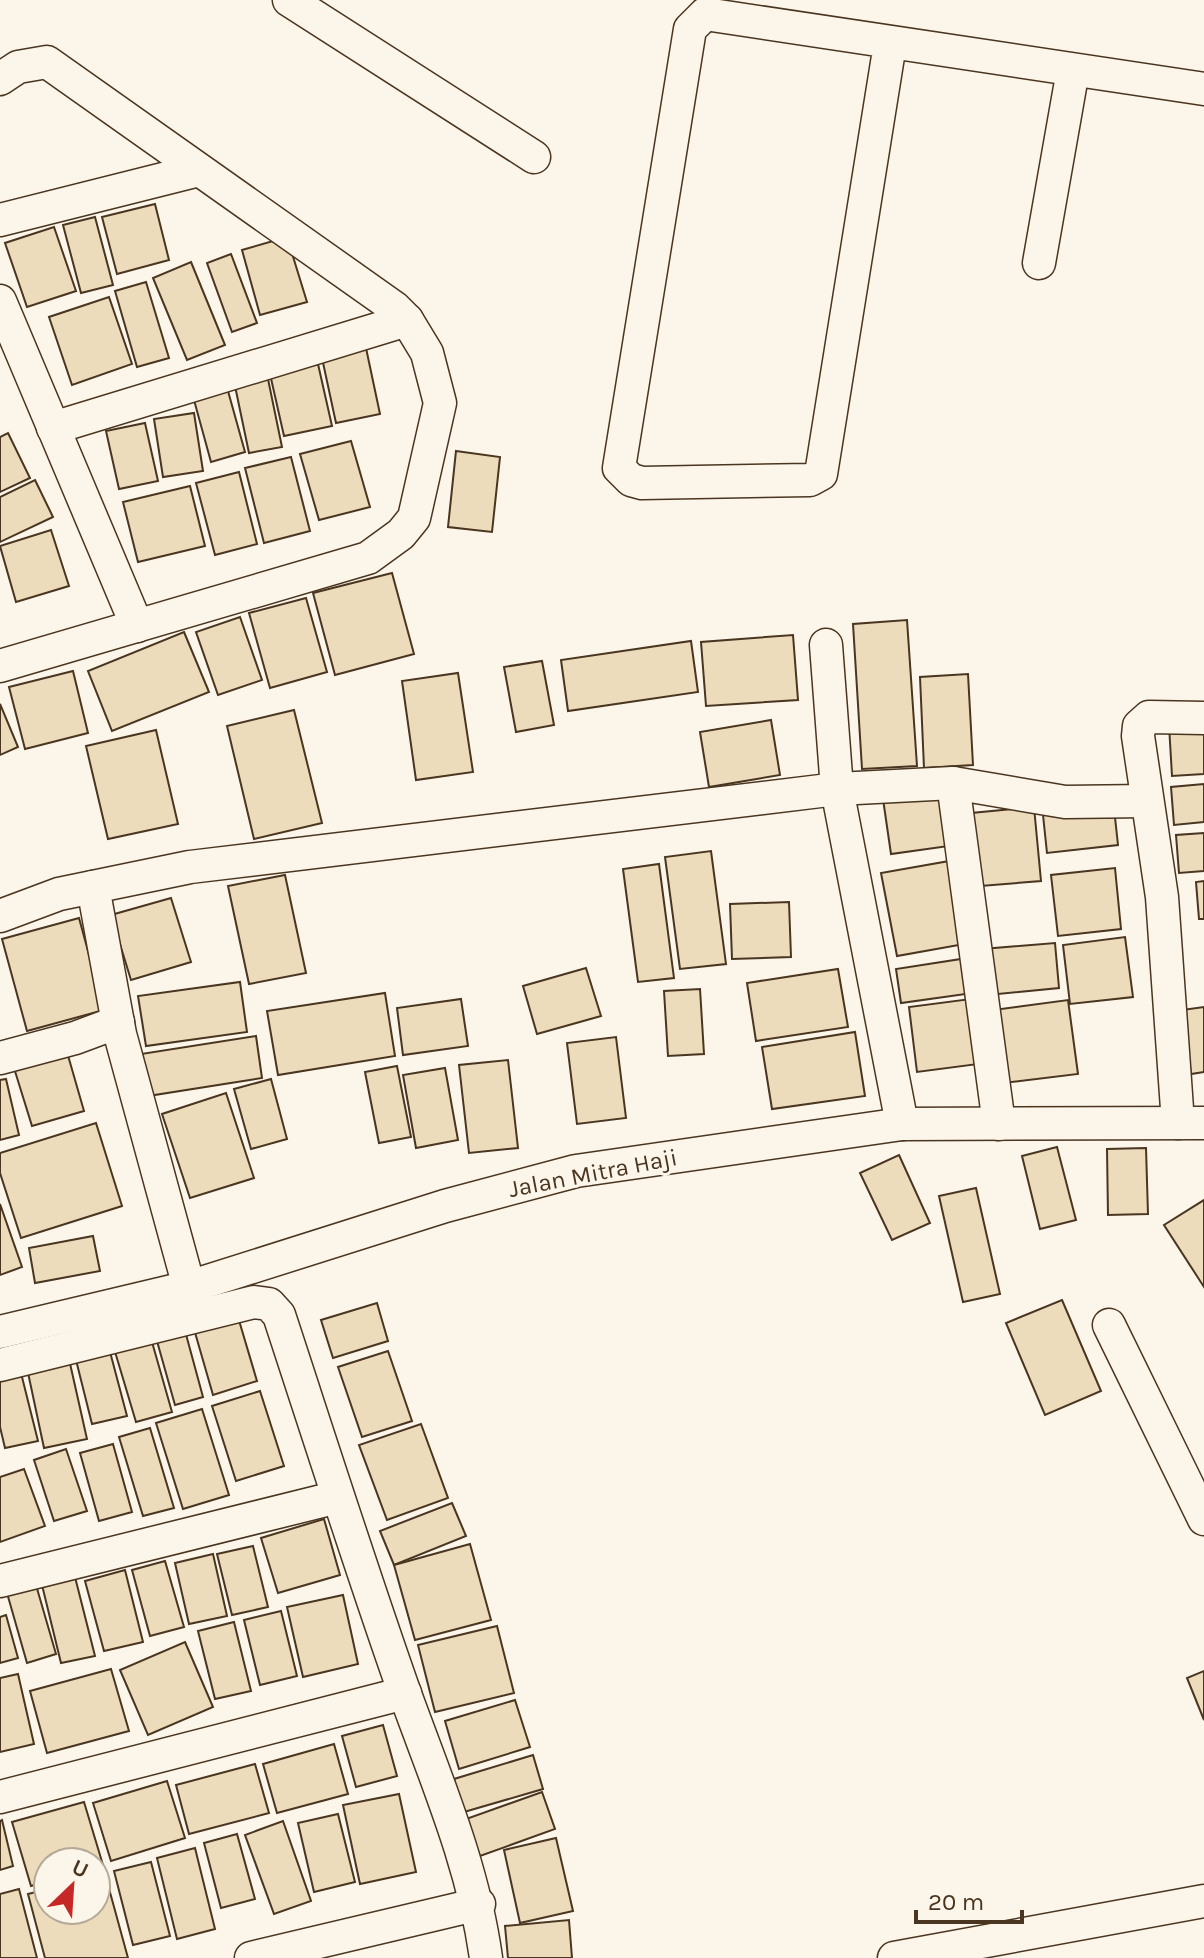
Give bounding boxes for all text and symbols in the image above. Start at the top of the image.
street label: Jalan Mitra Haji [506,1143,680,1203]
north arrow [32,1846,112,1926]
text: U [68,1854,92,1884]
scale bar [916,1874,1022,1924]
text: 20 m [928,1888,984,1916]

